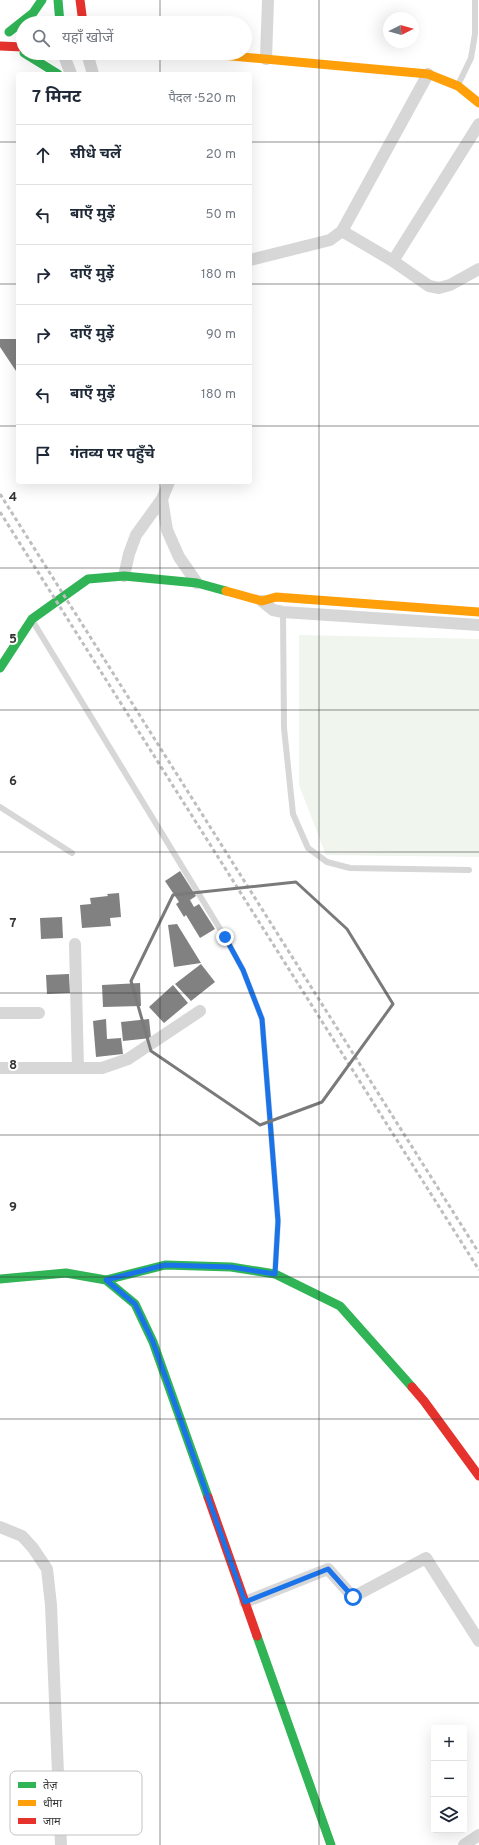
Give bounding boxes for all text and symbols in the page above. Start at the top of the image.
north arrow [383,12,419,48]
search box [16,16,252,60]
icon: search [30,27,52,49]
text: यहाँ खोजें [62,29,113,48]
text: 7 मिनट [32,87,81,109]
text: पैदल · 520 m [168,91,236,107]
icon: ahead [32,144,54,166]
text: सीधे चलें [70,145,121,164]
text: 20 m [206,147,236,163]
icon: left [32,204,54,226]
text: बाएँ मुड़ें [70,205,115,224]
text: 50 m [206,207,236,223]
icon: right [32,264,54,286]
text: दाएँ मुड़ें [70,265,114,284]
text: 180 m [201,267,236,283]
icon: right [32,324,54,346]
text: दाएँ मुड़ें [70,325,114,344]
text: 90 m [206,327,236,343]
icon: left [32,384,54,406]
text: बाएँ मुड़ें [70,385,115,404]
text: 180 m [201,387,236,403]
icon: arrive [32,444,54,466]
text: गंतव्य पर पहुँचे [70,445,155,464]
text: 4 [9,490,17,506]
text: 5 [9,632,17,648]
text: 6 [9,774,17,790]
text: 7 [10,916,17,932]
route end [216,928,234,946]
text: 8 [9,1058,17,1074]
text: 9 [9,1200,17,1216]
route start [344,1588,362,1606]
map controls [431,1725,467,1833]
button: + [431,1725,467,1761]
button: − [431,1761,467,1797]
legend [10,1771,142,1835]
text: तेज़ [43,1779,58,1793]
text: धीमा [43,1797,62,1811]
button: layers [431,1797,467,1833]
text: जाम [43,1815,61,1829]

